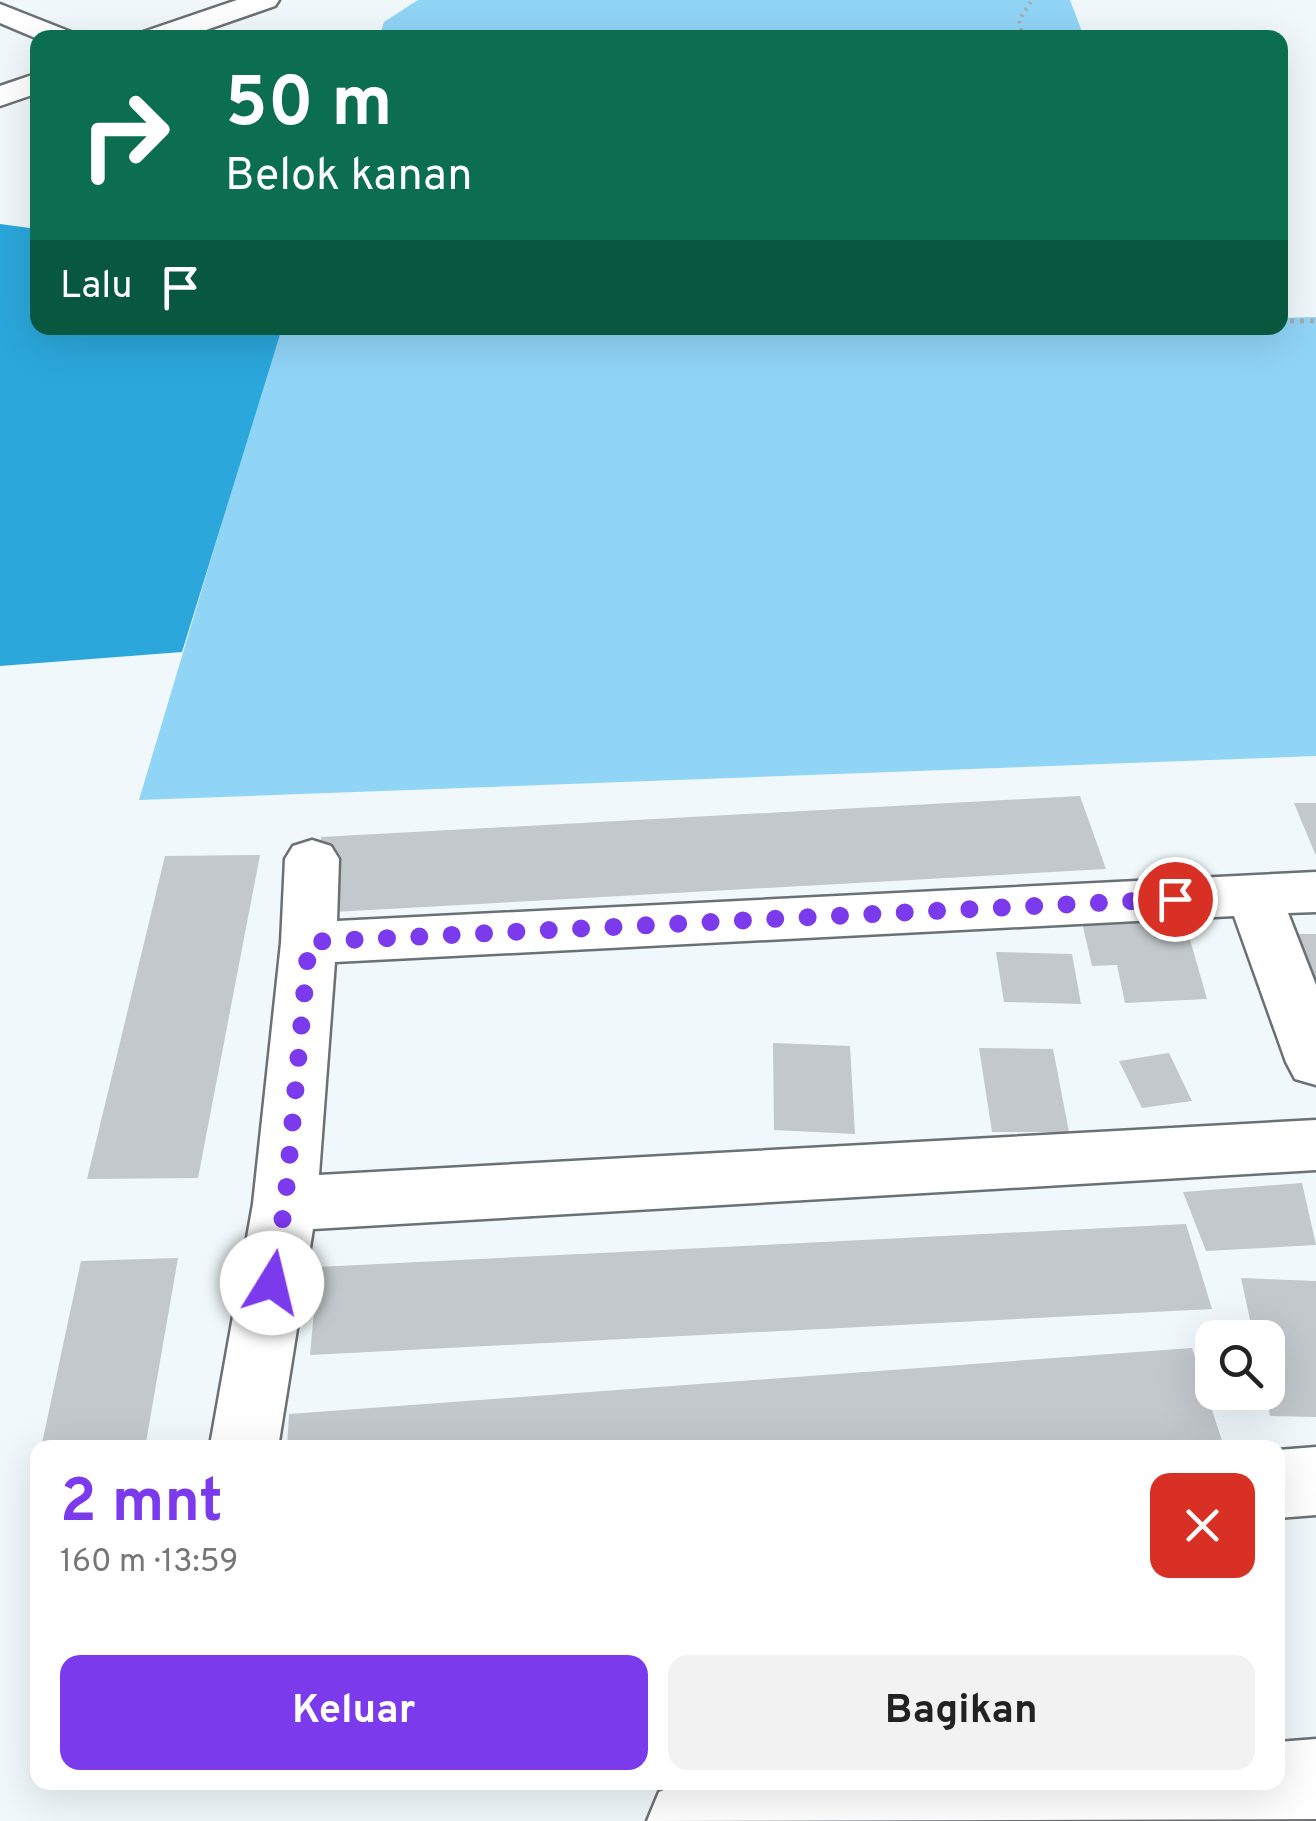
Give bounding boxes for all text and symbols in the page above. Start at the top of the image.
text: 50 m [225,62,392,151]
icon: right [60,70,190,200]
text: Belok kanan [225,149,473,206]
icon: arrive [153,260,208,315]
text: Lalu [60,263,133,312]
pin [1133,857,1218,942]
icon: arrive [1148,872,1203,927]
position arrow [220,1231,324,1335]
map controls [1195,1320,1285,1410]
button: search [1195,1320,1285,1410]
text: 2 mnt [60,1467,223,1543]
button: close [1150,1473,1255,1578]
text: 160 m · 13:59 [60,1543,238,1583]
button: Keluar [60,1655,648,1770]
button: Bagikan [668,1655,1255,1770]

